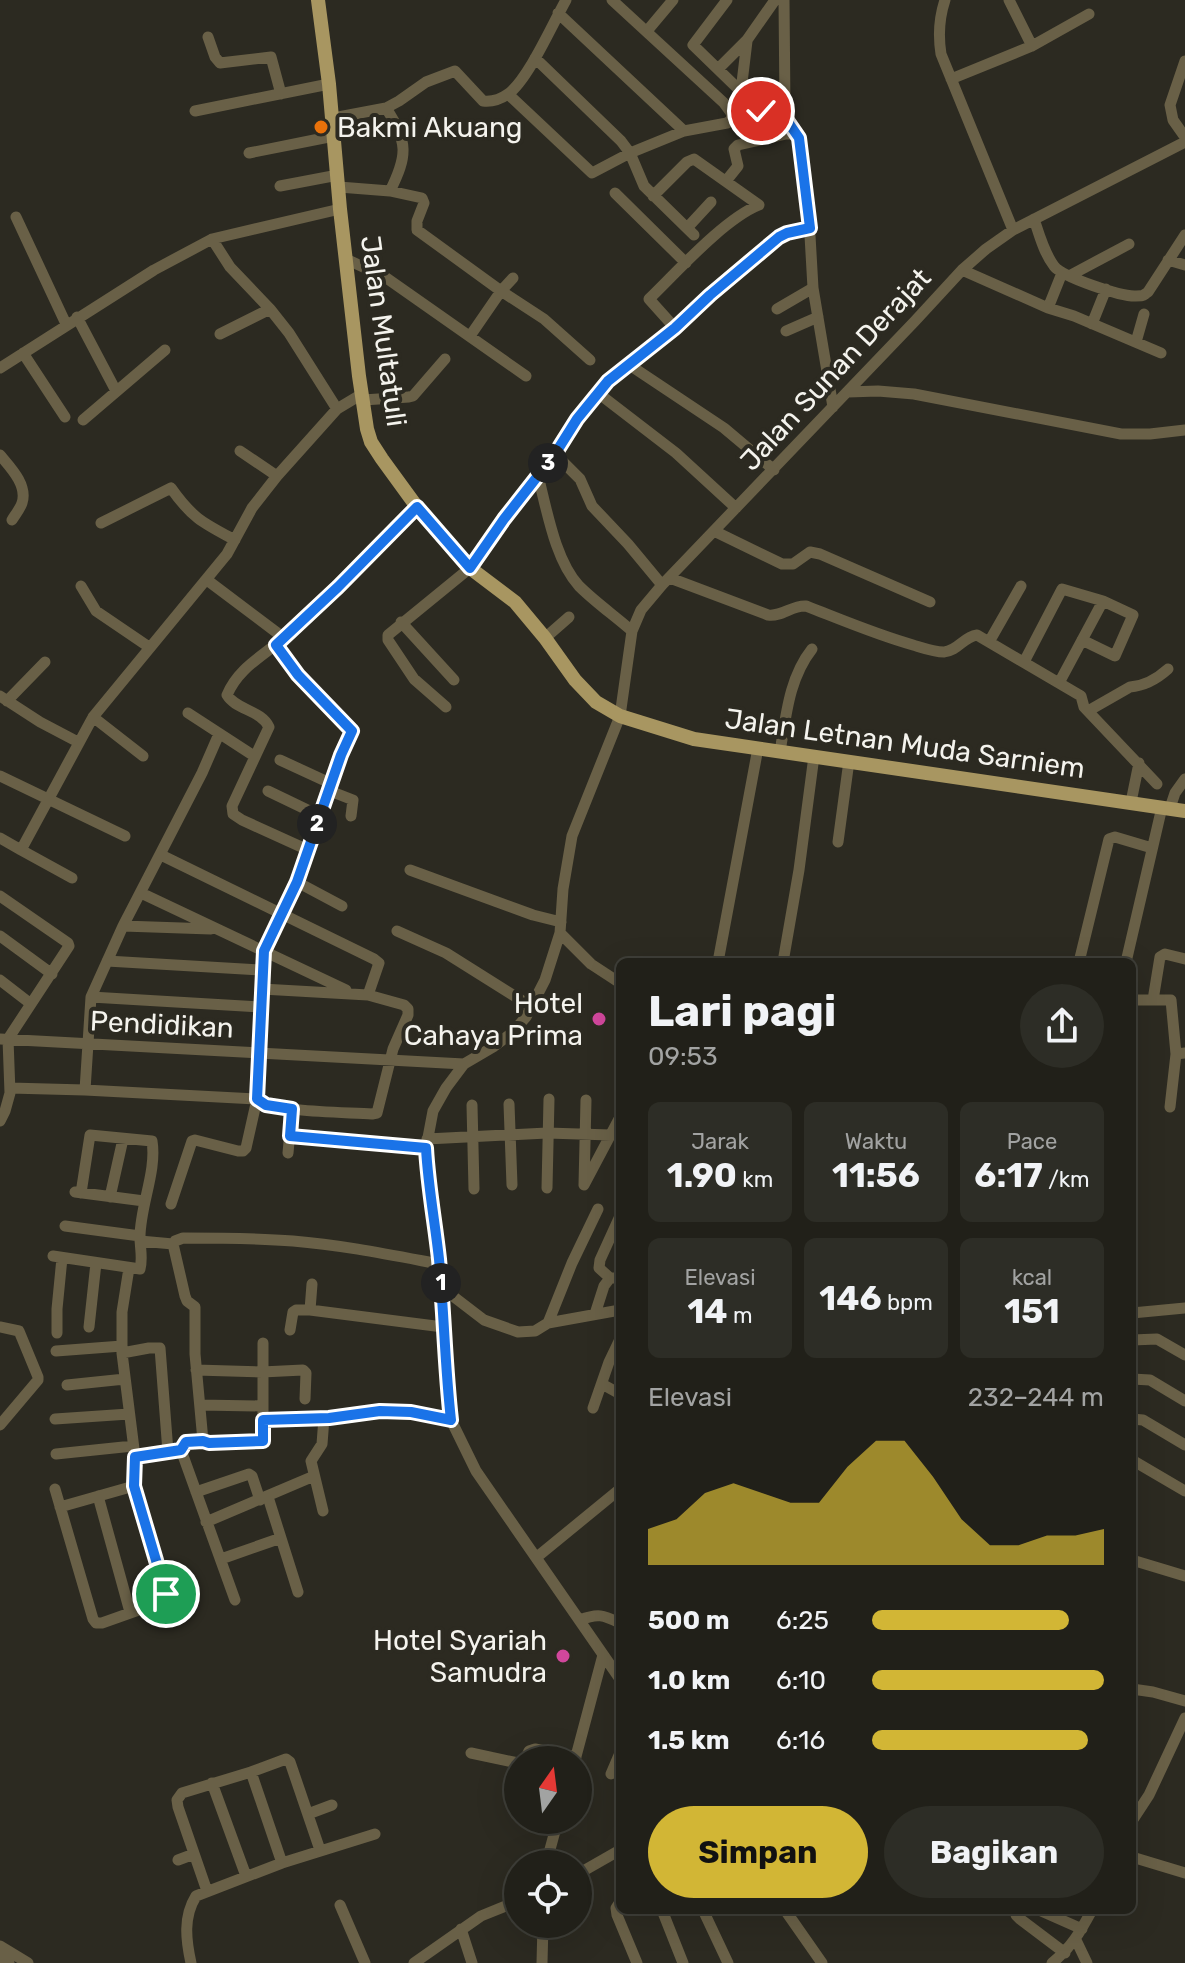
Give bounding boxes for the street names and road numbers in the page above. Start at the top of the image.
street label: Jalan Multatuli [354,233,413,429]
street label: Jalan Sunan Derajat [733,261,938,477]
street label: Jalan Letnan Muda Sarniem [723,702,1087,785]
street label: Pendidikan [89,1004,235,1045]

